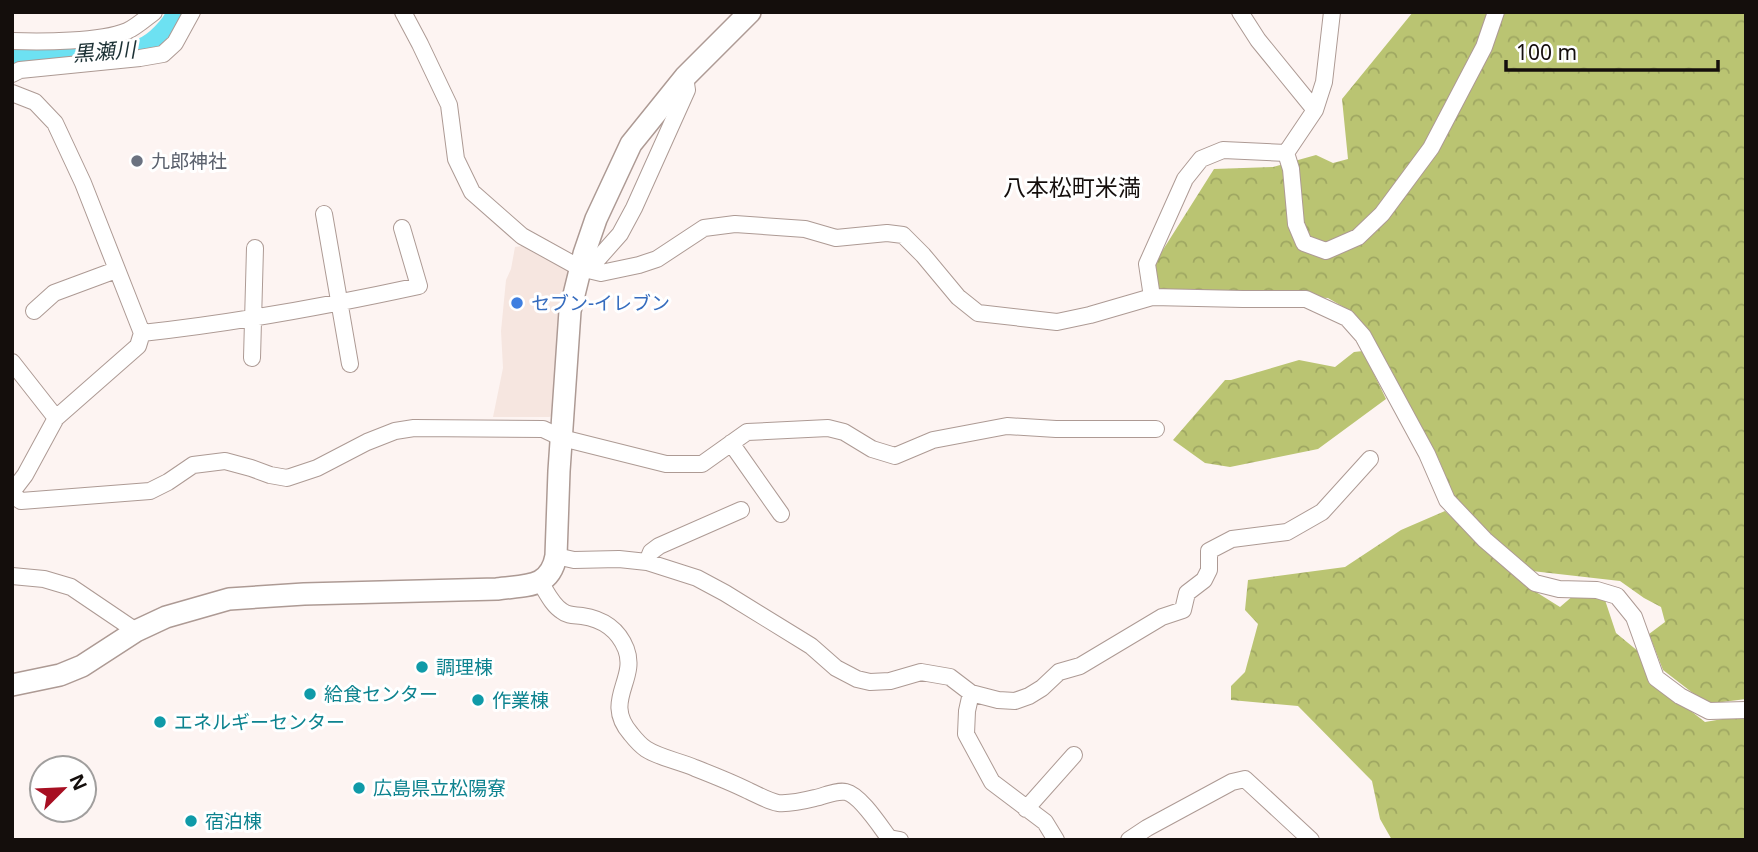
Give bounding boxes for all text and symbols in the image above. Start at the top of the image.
scale bar [1506,28,1718,72]
water label: 黒瀬川 [72,35,138,67]
text: 100 m [1516,38,1577,66]
place label: 九郎神社 [151,148,227,174]
marker: 九郎神社 [129,153,145,169]
district label: 八本松町米満 [1003,171,1141,203]
place label: セブン-イレブン [531,290,670,316]
marker: セブン-イレブン [509,295,525,311]
place label: 調理棟 [436,654,493,680]
marker: 調理棟 [414,659,430,675]
place label: 給食センター [324,681,438,707]
marker: 給食センター [302,686,318,702]
place label: 作業棟 [492,687,549,713]
marker: 作業棟 [470,692,486,708]
place label: エネルギーセンター [174,709,345,735]
marker: エネルギーセンター [152,714,168,730]
north arrow [28,754,98,824]
text: N [64,770,94,794]
place label: 広島県立松陽寮 [373,775,506,801]
marker: 広島県立松陽寮 [351,780,367,796]
place label: 宿泊棟 [205,808,262,834]
marker: 宿泊棟 [183,813,199,829]

